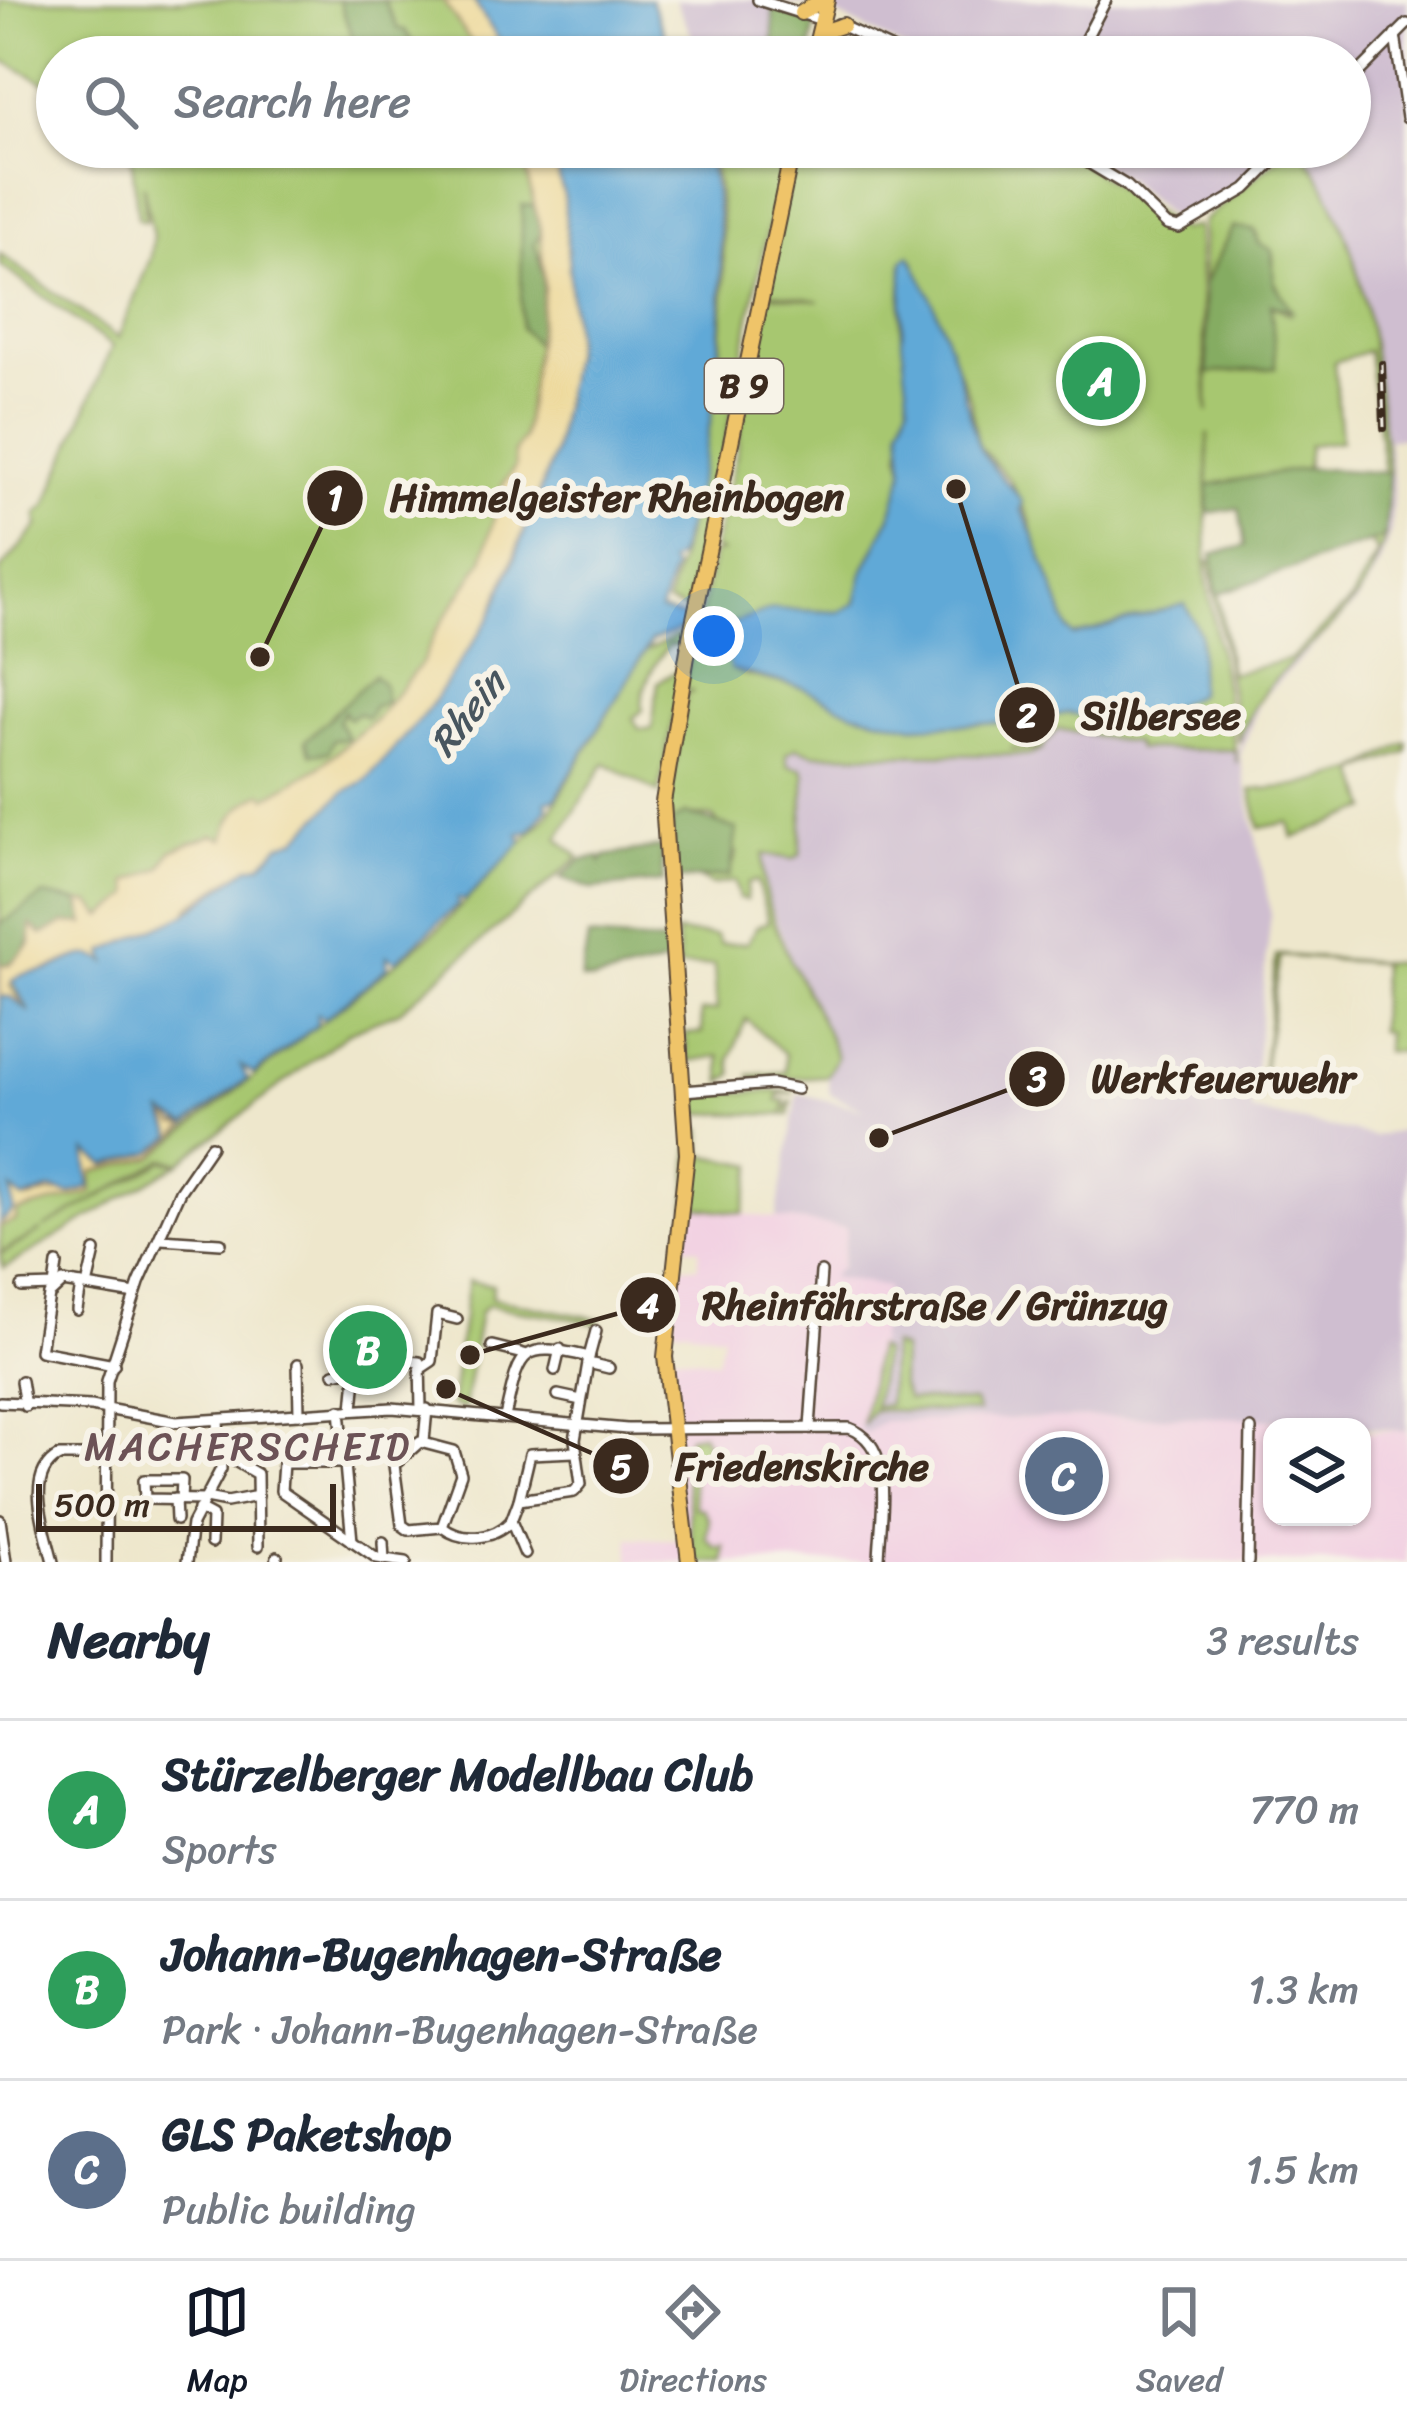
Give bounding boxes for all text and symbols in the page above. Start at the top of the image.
search box [36,36,1371,168]
text: Search here [174,62,411,142]
icon: search [78,69,144,135]
pin: A [1062,336,1140,426]
road number: B 9 [705,359,783,413]
callout: Himmelgeister Rheinbogen [305,460,869,535]
text: Himmelgeister Rheinbogen [390,463,845,532]
text: 1 [327,466,343,530]
your location [684,606,744,666]
water label: Rhein [410,651,526,772]
callout: Silbersee [997,678,1265,753]
text: Silbersee [1080,681,1241,750]
text: 2 [1017,684,1038,748]
callout: Werkfeuerwehr [1007,1041,1379,1116]
text: Werkfeuerwehr [1091,1044,1358,1113]
text: 3 [1026,1047,1047,1111]
callout: Rheinfährstraße / Grünzug [618,1268,1192,1343]
text: Rheinfährstraße / Grünzug [701,1271,1168,1340]
text: 4 [637,1274,660,1338]
pin: B [329,1305,407,1395]
district label: MACHERSCHEID [84,1412,412,1481]
map controls [1263,1418,1371,1526]
button: layers [1263,1418,1371,1526]
callout: Friedenskirche [591,1429,953,1504]
pin: C [1025,1431,1103,1521]
text: Friedenskirche [674,1432,929,1501]
text: 5 [610,1435,632,1499]
text: 500 m [54,1476,150,1534]
scale bar [36,1478,336,1531]
text: Nearby [48,1595,209,1685]
text: 3 results [1206,1606,1359,1675]
text: Stürzelberger Modellbau Club [162,1735,754,1815]
text: A [74,1775,100,1844]
text: 770 m [1250,1775,1359,1844]
text: Sports [162,1815,277,1884]
text: Johann-Bugenhagen-Straße [162,1915,722,1995]
text: B [75,1955,99,2024]
text: 1.3 km [1248,1955,1359,2024]
text: Park · Johann-Bugenhagen-Straße [162,1995,758,2064]
text: GLS Paketshop [162,2095,451,2175]
text: C [75,2135,99,2204]
text: 1.5 km [1246,2135,1359,2204]
text: Public building [162,2175,416,2244]
tab: Map [184,2279,250,2409]
tab: Directions [619,2279,767,2409]
tab: Saved [1136,2279,1223,2409]

